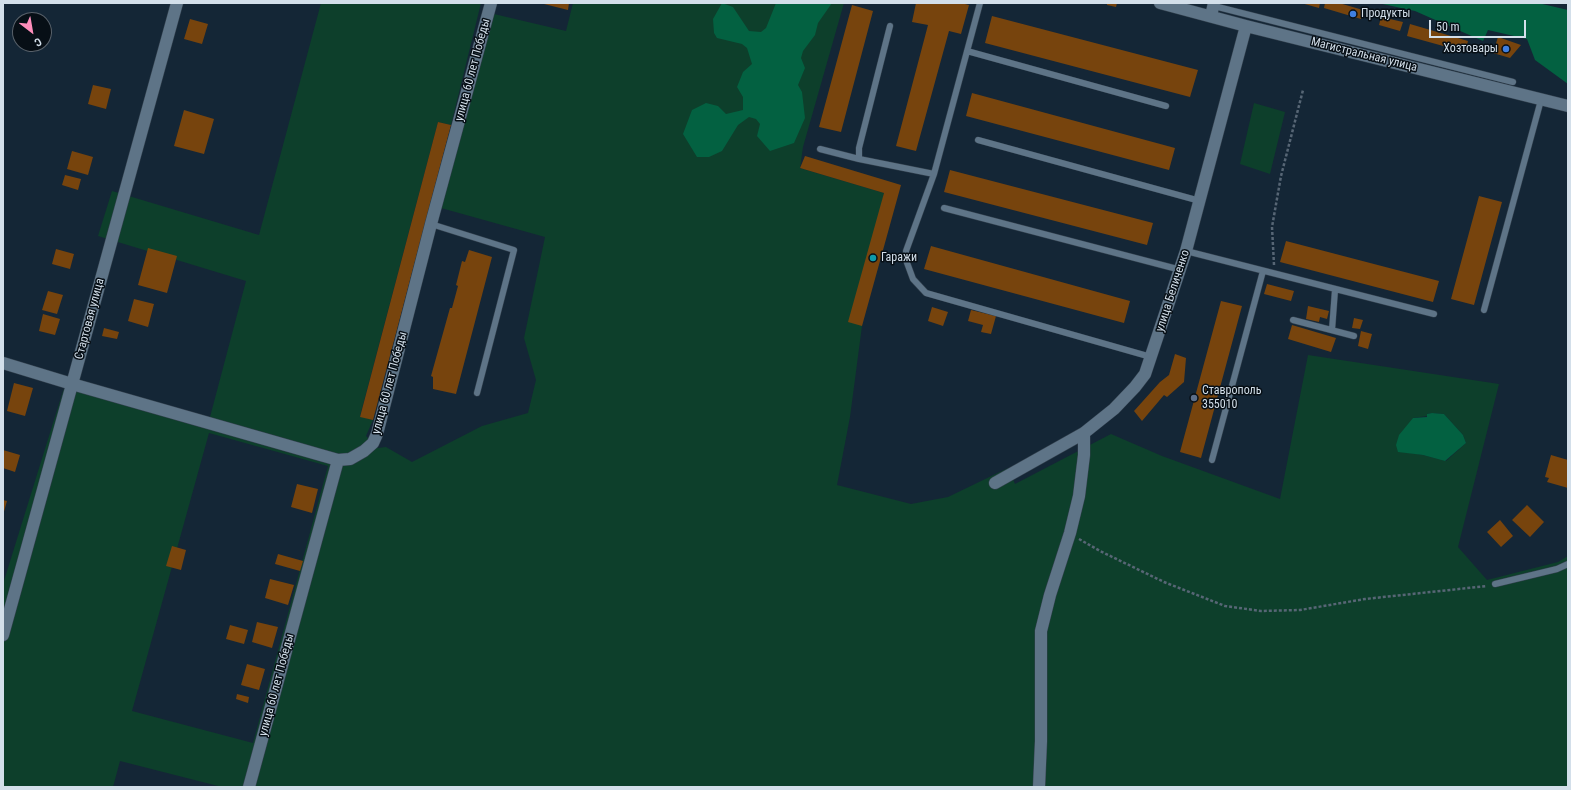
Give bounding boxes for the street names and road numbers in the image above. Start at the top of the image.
street label: улица 60 лет Победы [452,17,494,123]
street label: Магистральная улица [1309,35,1419,75]
street label: улица Беличенко [1153,248,1193,334]
street label: Стартовая улица [72,277,108,361]
street label: улица 60 лет Победы [369,330,411,436]
street label: улица 60 лет Победы [256,632,298,738]

